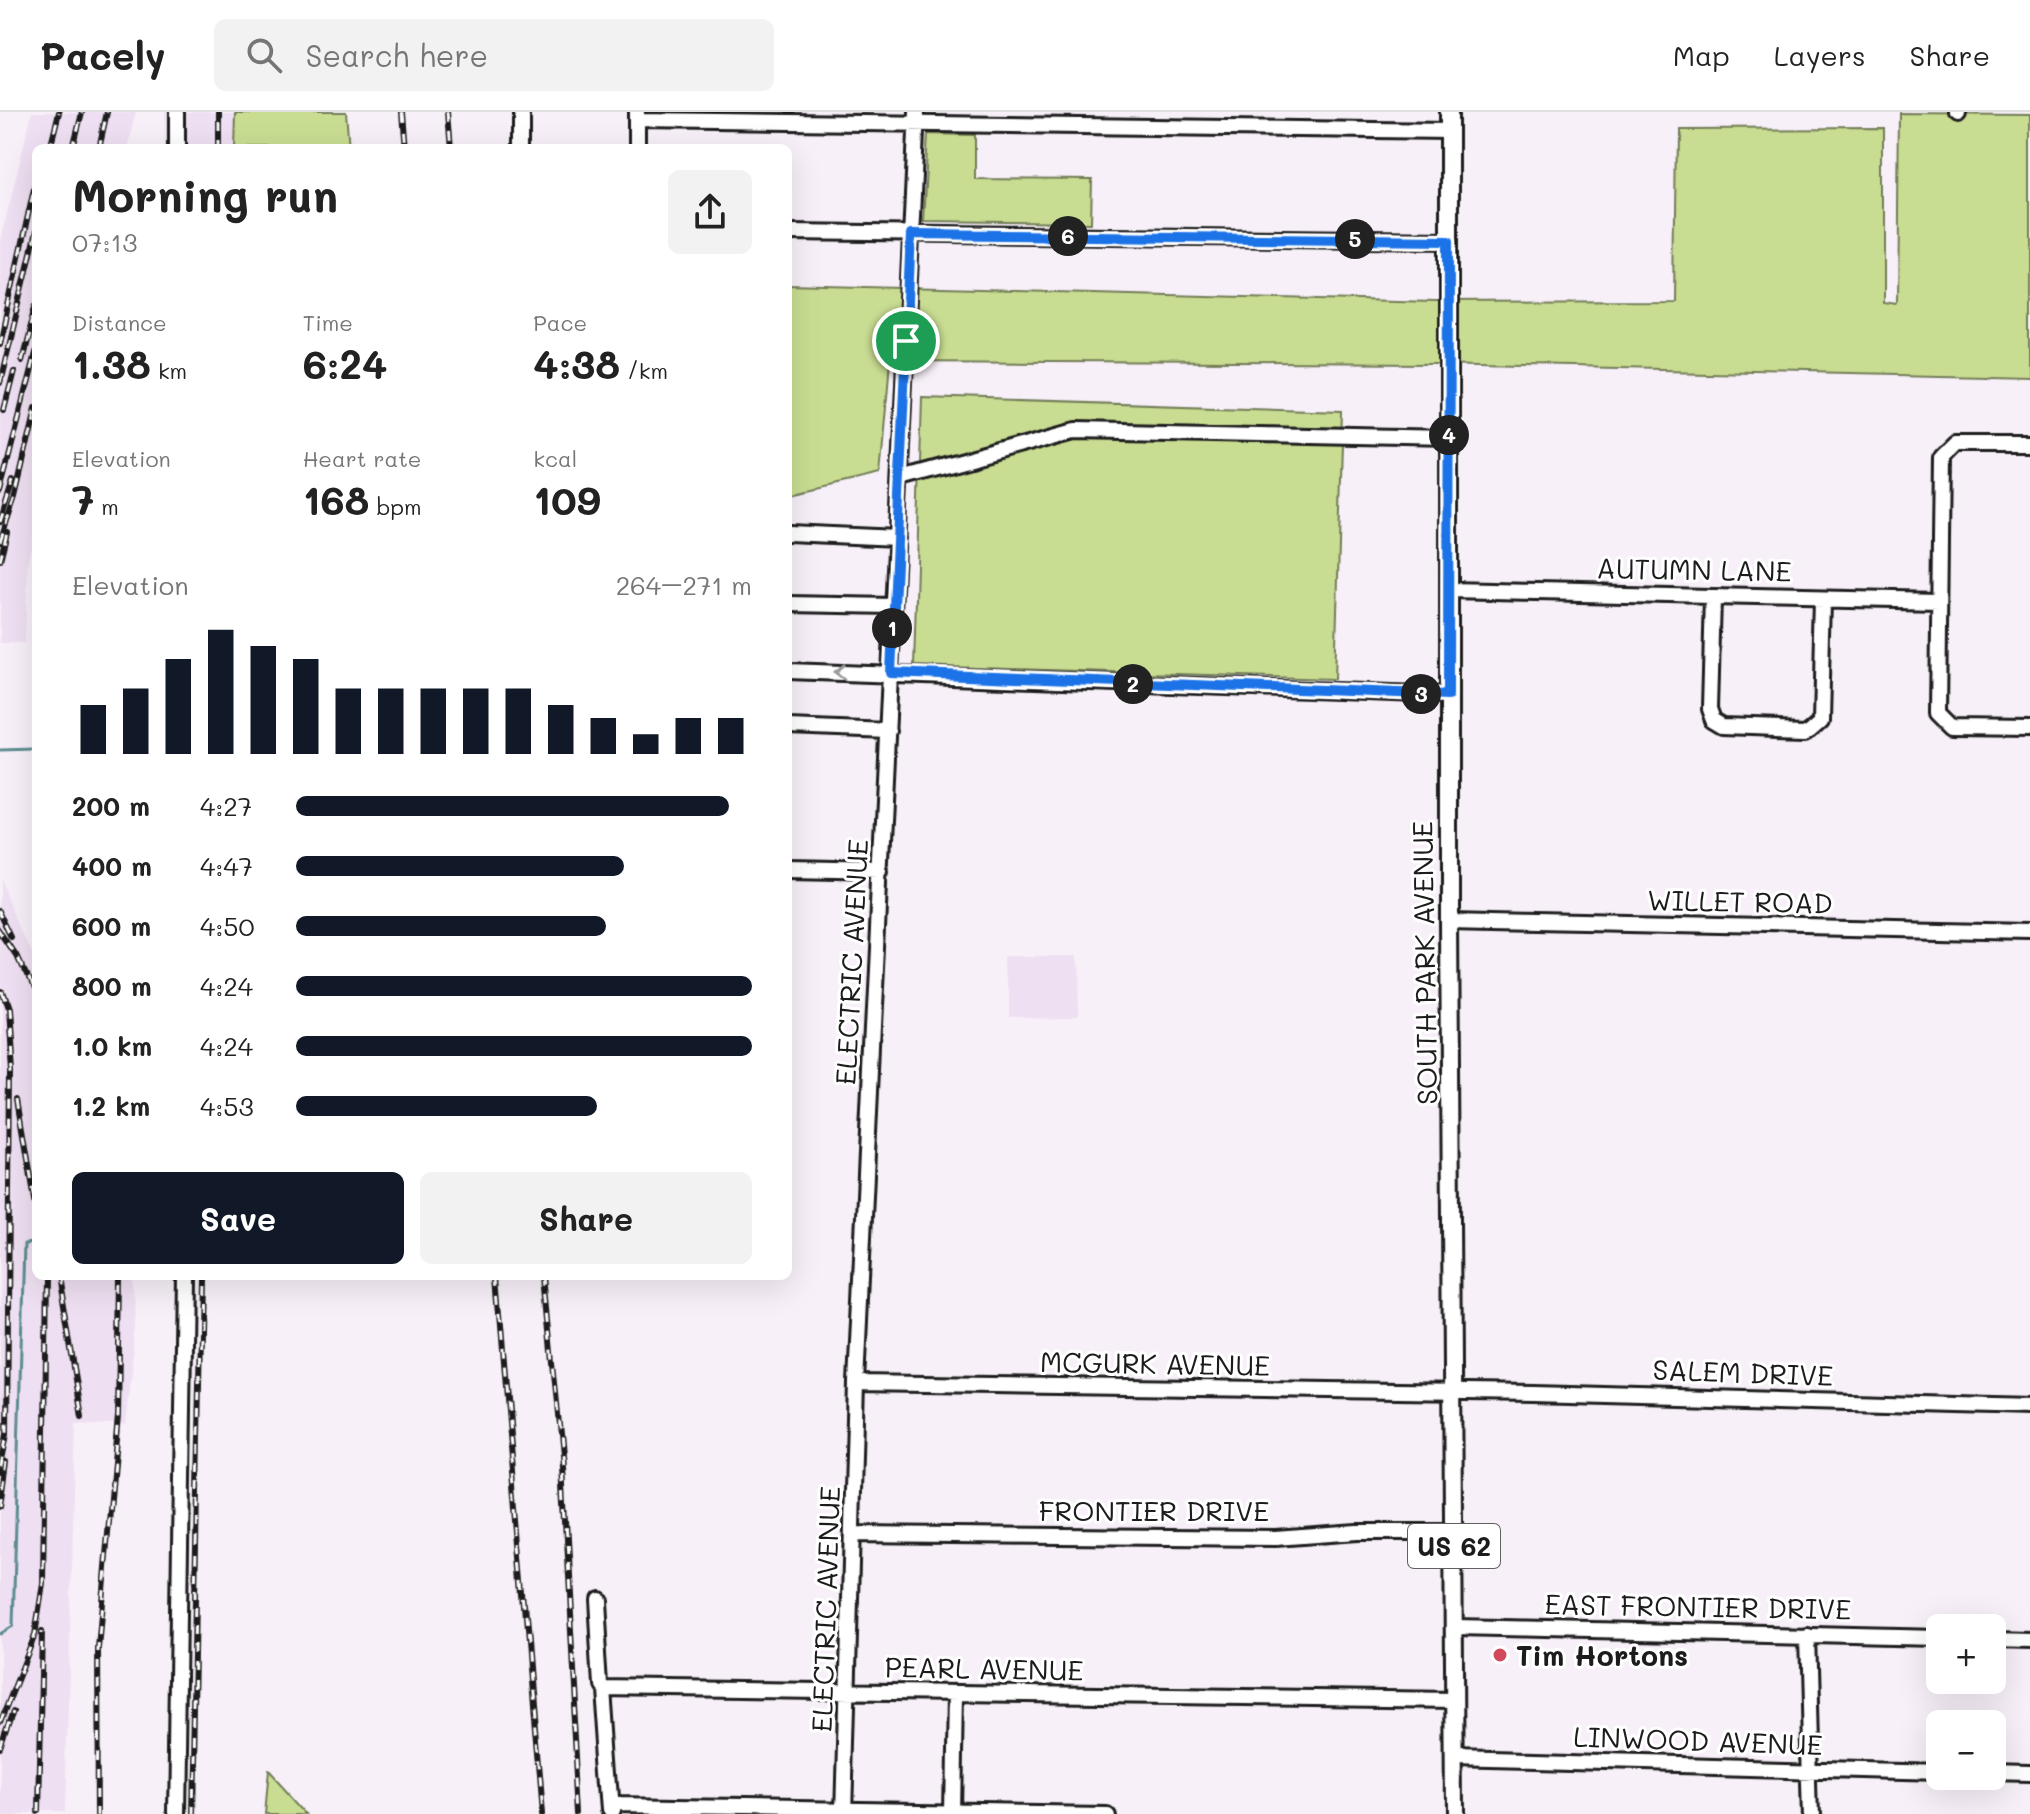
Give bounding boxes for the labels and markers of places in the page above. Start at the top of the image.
pin: 6 [1048,216,1088,256]
pin: 5 [1335,219,1375,259]
pin [872,307,940,375]
pin: 4 [1429,415,1469,455]
pin: 1 [872,608,912,648]
pin: 2 [1113,664,1153,704]
pin: 3 [1401,674,1441,714]
place label: Tim Hortons [1516,1637,1688,1673]
marker: Tim Hortons [1491,1646,1509,1664]

